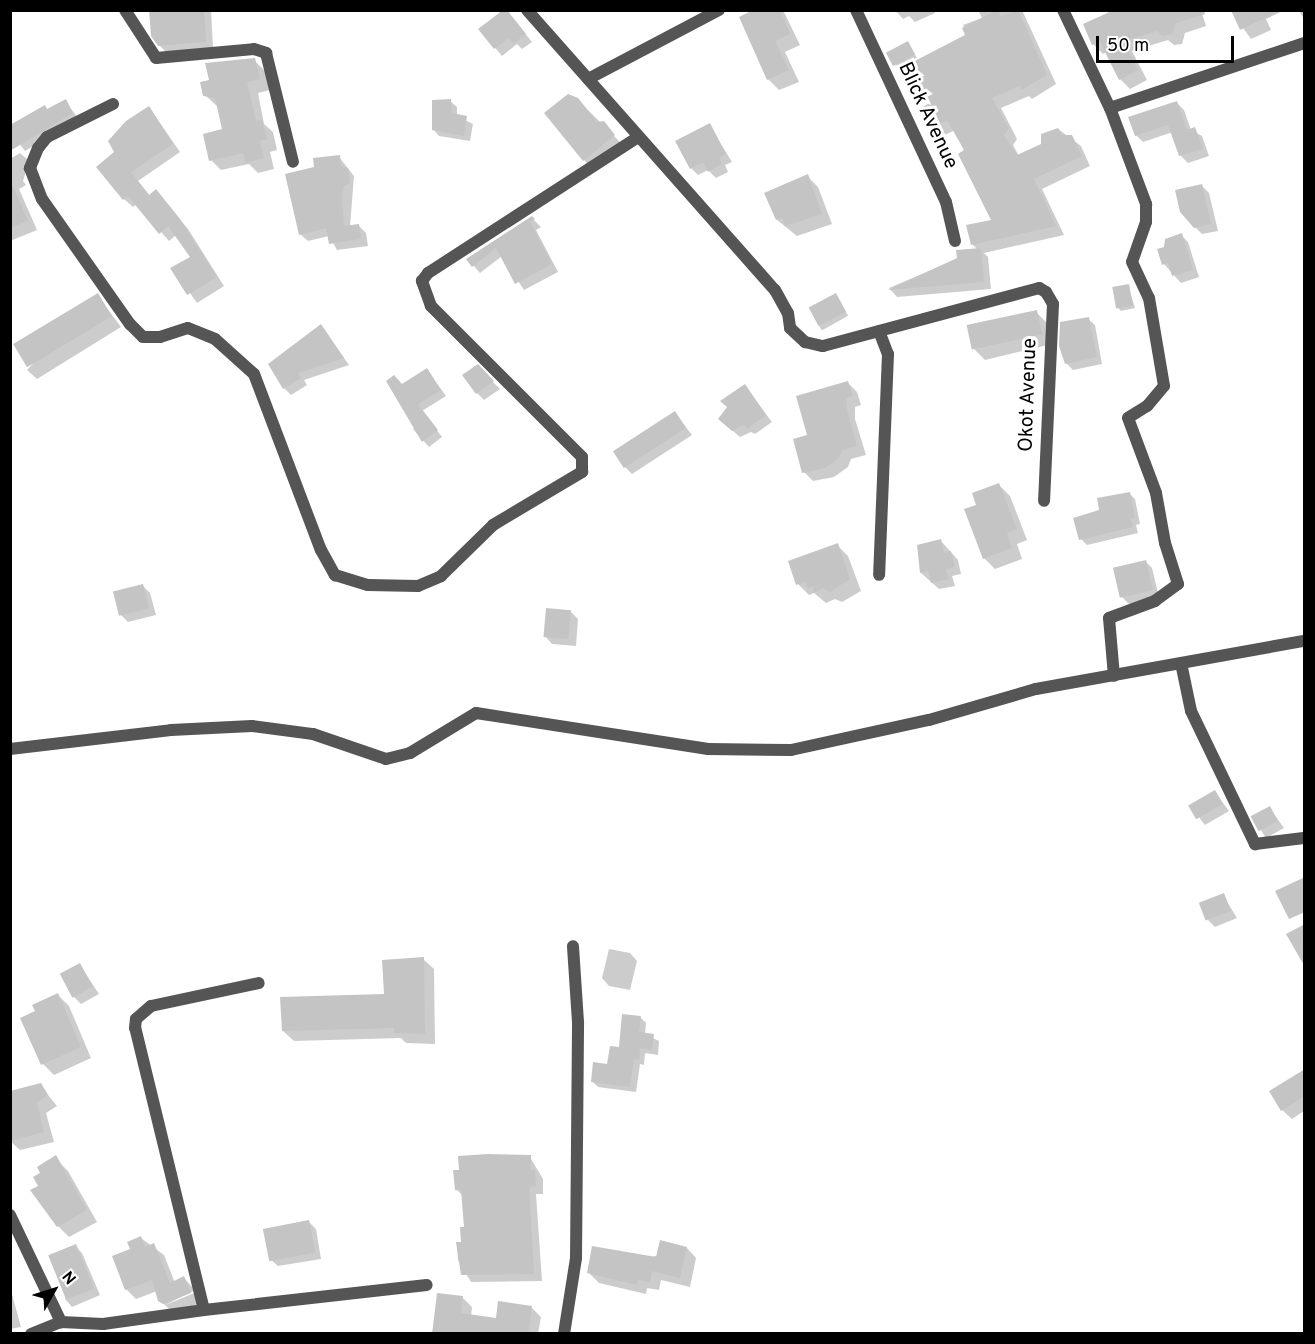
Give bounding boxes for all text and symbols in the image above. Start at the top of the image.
scale bar [1099,24,1237,62]
text: 50 m [1107,35,1149,58]
street label: Blick Avenue [892,59,962,173]
street label: Okot Avenue [1015,337,1043,453]
north arrow [24,1260,84,1320]
text: N [57,1268,79,1289]

